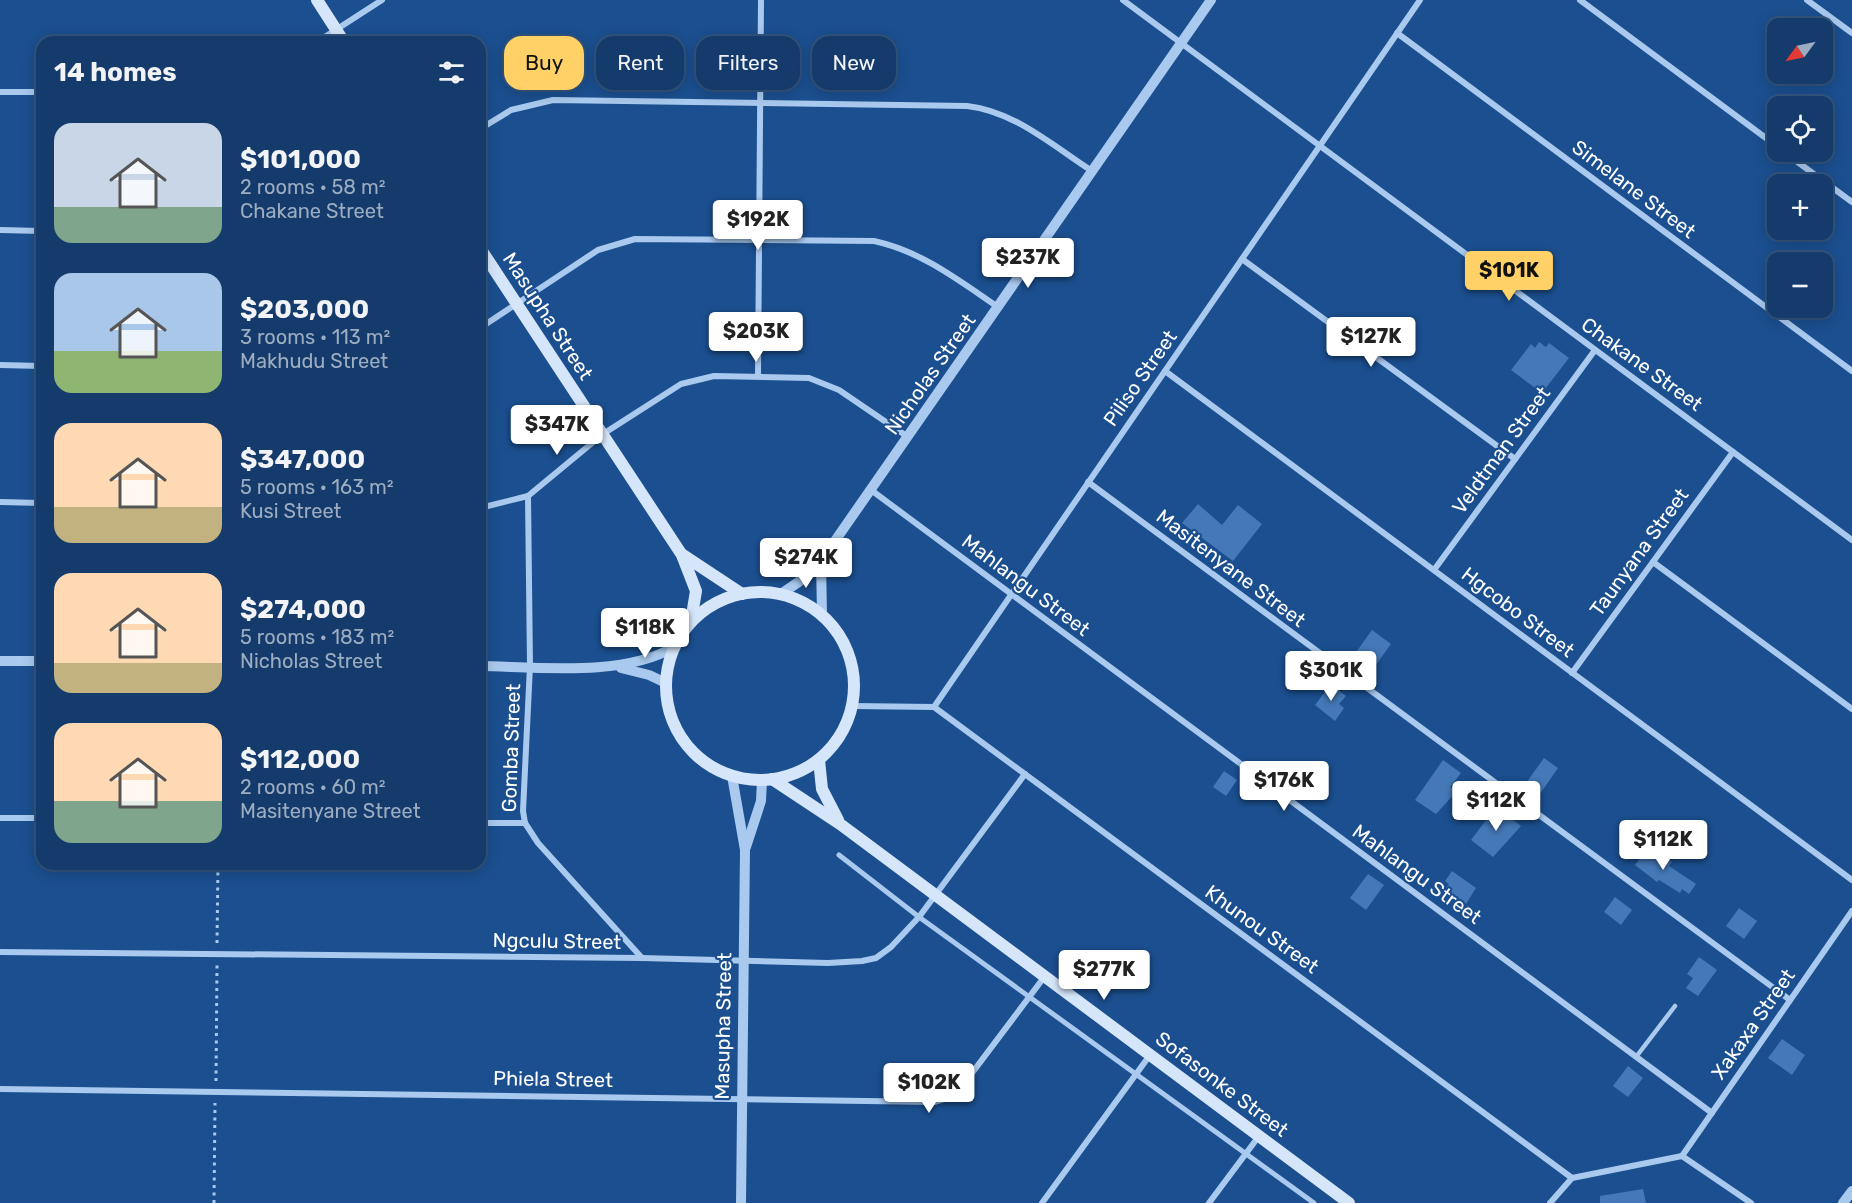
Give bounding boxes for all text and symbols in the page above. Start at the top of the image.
north arrow [1767,18,1833,84]
map controls [1767,18,1833,318]
chip: Buy [504,36,584,90]
chip: Rent [596,36,684,90]
chip: Filters [696,36,800,90]
chip: New [812,36,896,90]
icon: filters [435,56,468,89]
text: 14 homes [54,57,177,88]
button: locate [1767,96,1833,162]
street label: Simelane Street [1568,135,1701,243]
text: $101,000 [240,144,361,175]
icon: home [102,147,174,219]
button: + [1767,174,1833,240]
text: 2 rooms · 58 m² [240,175,386,199]
text: Chakane Street [240,199,384,223]
pin: $192K [716,200,800,251]
text: $192K [727,207,789,231]
pin: $237K [986,238,1070,289]
text: $237K [996,245,1060,269]
street label: Masupha Street [498,248,598,384]
pin: $101K [1467,251,1551,302]
button: − [1767,252,1833,318]
text: $101K [1479,258,1539,282]
text: $203,000 [240,294,369,325]
icon: home [102,297,174,369]
street label: Nicholas Street [879,309,981,439]
pin: $203K [714,312,798,363]
street label: Chakane Street [1577,312,1707,416]
pin: $127K [1329,317,1413,368]
text: $203K [723,319,789,343]
text: $127K [1340,324,1402,348]
text: 3 rooms · 113 m² [240,325,390,349]
street label: Piliso Street [1098,325,1182,431]
text: Makhudu Street [240,349,388,373]
street label: Veldtman Street [1447,382,1555,518]
pin: $347K [515,405,599,456]
text: $347K [525,412,589,436]
text: $347,000 [240,444,365,475]
icon: home [102,447,174,519]
text: 5 rooms · 163 m² [240,475,394,499]
street label: Taunyana Street [1585,483,1694,621]
text: Kusi Street [240,499,341,523]
street label: Masitenyane Street [1152,504,1310,632]
street label: Mahlangu Street [957,529,1095,641]
pin: $274K [764,538,848,589]
text: $274K [774,545,838,569]
street label: Hgcobo Street [1457,562,1579,662]
text: $274,000 [240,594,366,625]
icon: home [102,597,174,669]
pin: $118K [603,608,687,659]
text: $118K [615,615,675,639]
text: 5 rooms · 183 m² [240,625,394,649]
text: Nicholas Street [240,649,382,673]
pin: $301K [1289,651,1373,702]
text: $301K [1299,658,1363,682]
street label: Gomba Street [497,683,525,813]
text: $112,000 [240,744,360,775]
icon: home [102,747,174,819]
pin: $176K [1242,761,1326,812]
text: $176K [1254,768,1314,792]
text: 2 rooms · 60 m² [240,775,386,799]
pin: $112K [1454,781,1538,832]
text: $112K [1466,788,1526,812]
text: Masitenyane Street [240,799,421,823]
street label: Mahlangu Street [1348,819,1486,929]
pin: $112K [1621,820,1705,871]
text: $112K [1633,827,1693,851]
street label: Khunou Street [1200,880,1324,978]
street label: Ngculu Street [493,928,622,954]
pin: $277K [1062,950,1146,1001]
street label: Masupha Street [710,952,736,1100]
text: $277K [1073,957,1135,981]
street label: Xakaxa Street [1706,964,1800,1084]
street label: Sofasonke Street [1151,1026,1293,1142]
pin: $102K [887,1063,971,1114]
street label: Phiela Street [493,1066,613,1092]
text: $102K [897,1070,961,1094]

